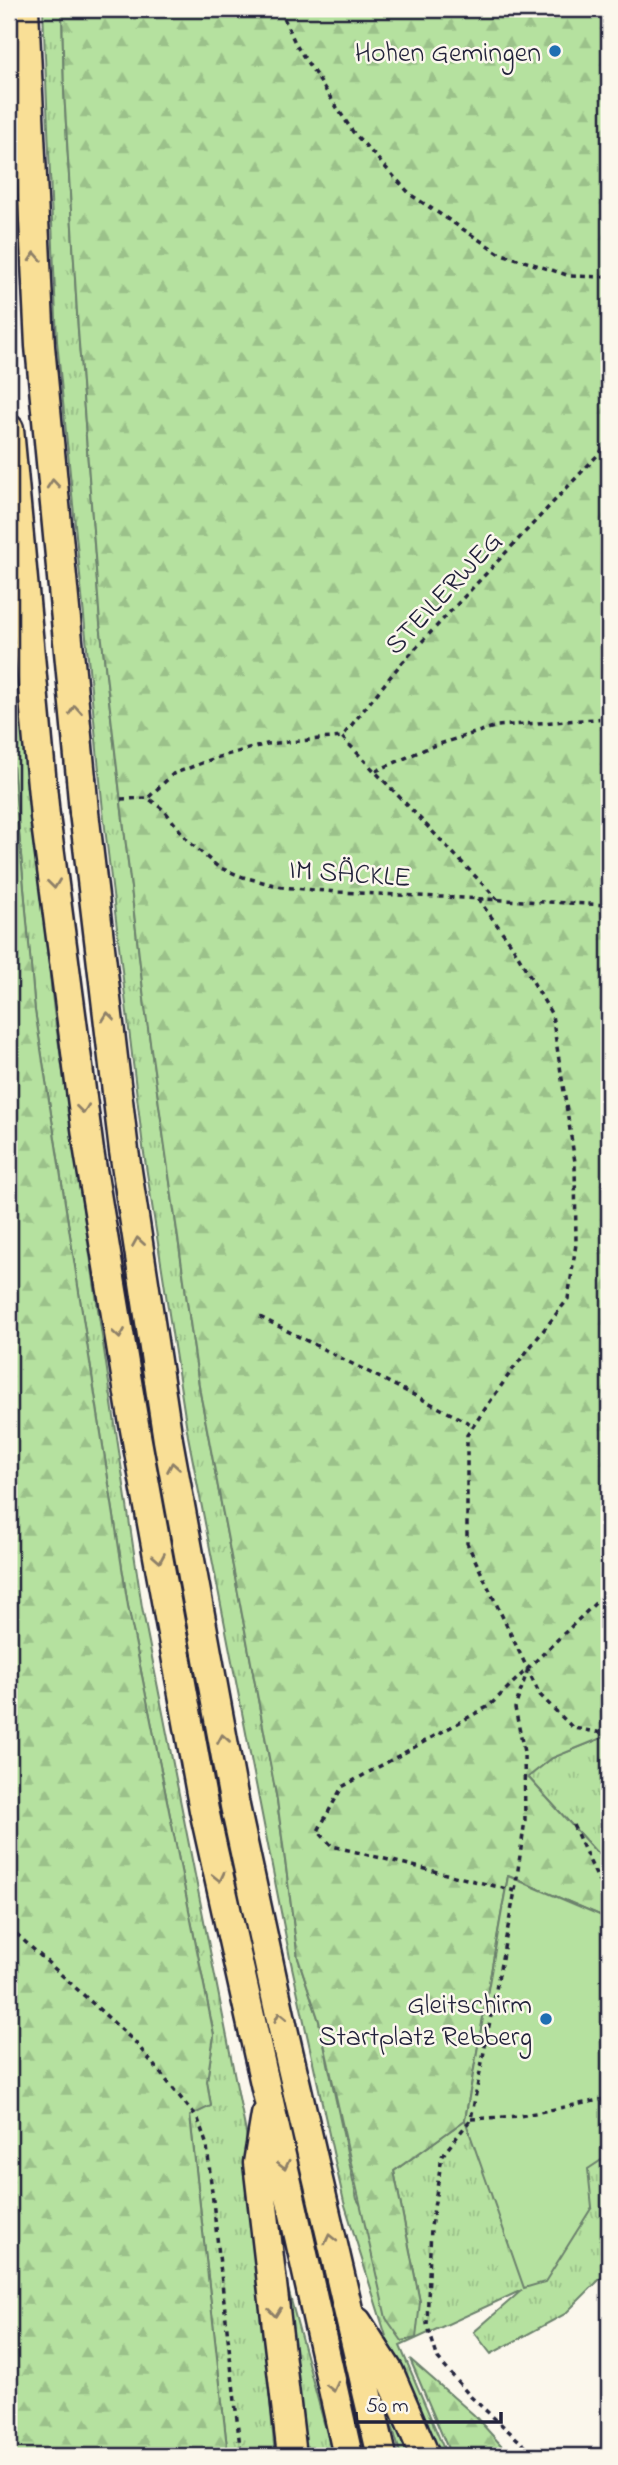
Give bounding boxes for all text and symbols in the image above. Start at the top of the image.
place label: Hohen Gemingen [355,34,541,75]
marker: Hohen Gemingen [547,43,563,59]
one-way arrow [28,251,43,262]
one-way arrow [46,478,61,489]
street label: STEILERWEG [376,523,513,666]
one-way arrow [68,704,83,715]
street label: IM SÄCKLE [287,851,412,900]
one-way arrow [46,878,61,890]
one-way arrow [101,1011,116,1022]
one-way arrow [76,1104,91,1115]
one-way arrow [131,1236,146,1248]
one-way arrow [111,1328,126,1340]
one-way arrow [166,1461,181,1473]
one-way arrow [150,1552,165,1564]
one-way arrow [216,1733,231,1745]
one-way arrow [211,1871,225,1883]
place label: Gleitschirm Startplatz Rebberg [318,1986,532,2059]
one-way arrow [274,2011,289,2023]
marker: Gleitschirm Startplatz Rebberg [538,2011,554,2027]
one-way arrow [275,2159,290,2171]
one-way arrow [324,2233,339,2245]
one-way arrow [267,2307,282,2318]
one-way arrow [325,2381,339,2393]
scale bar [356,2381,501,2425]
text: 50 m [366,2392,409,2422]

